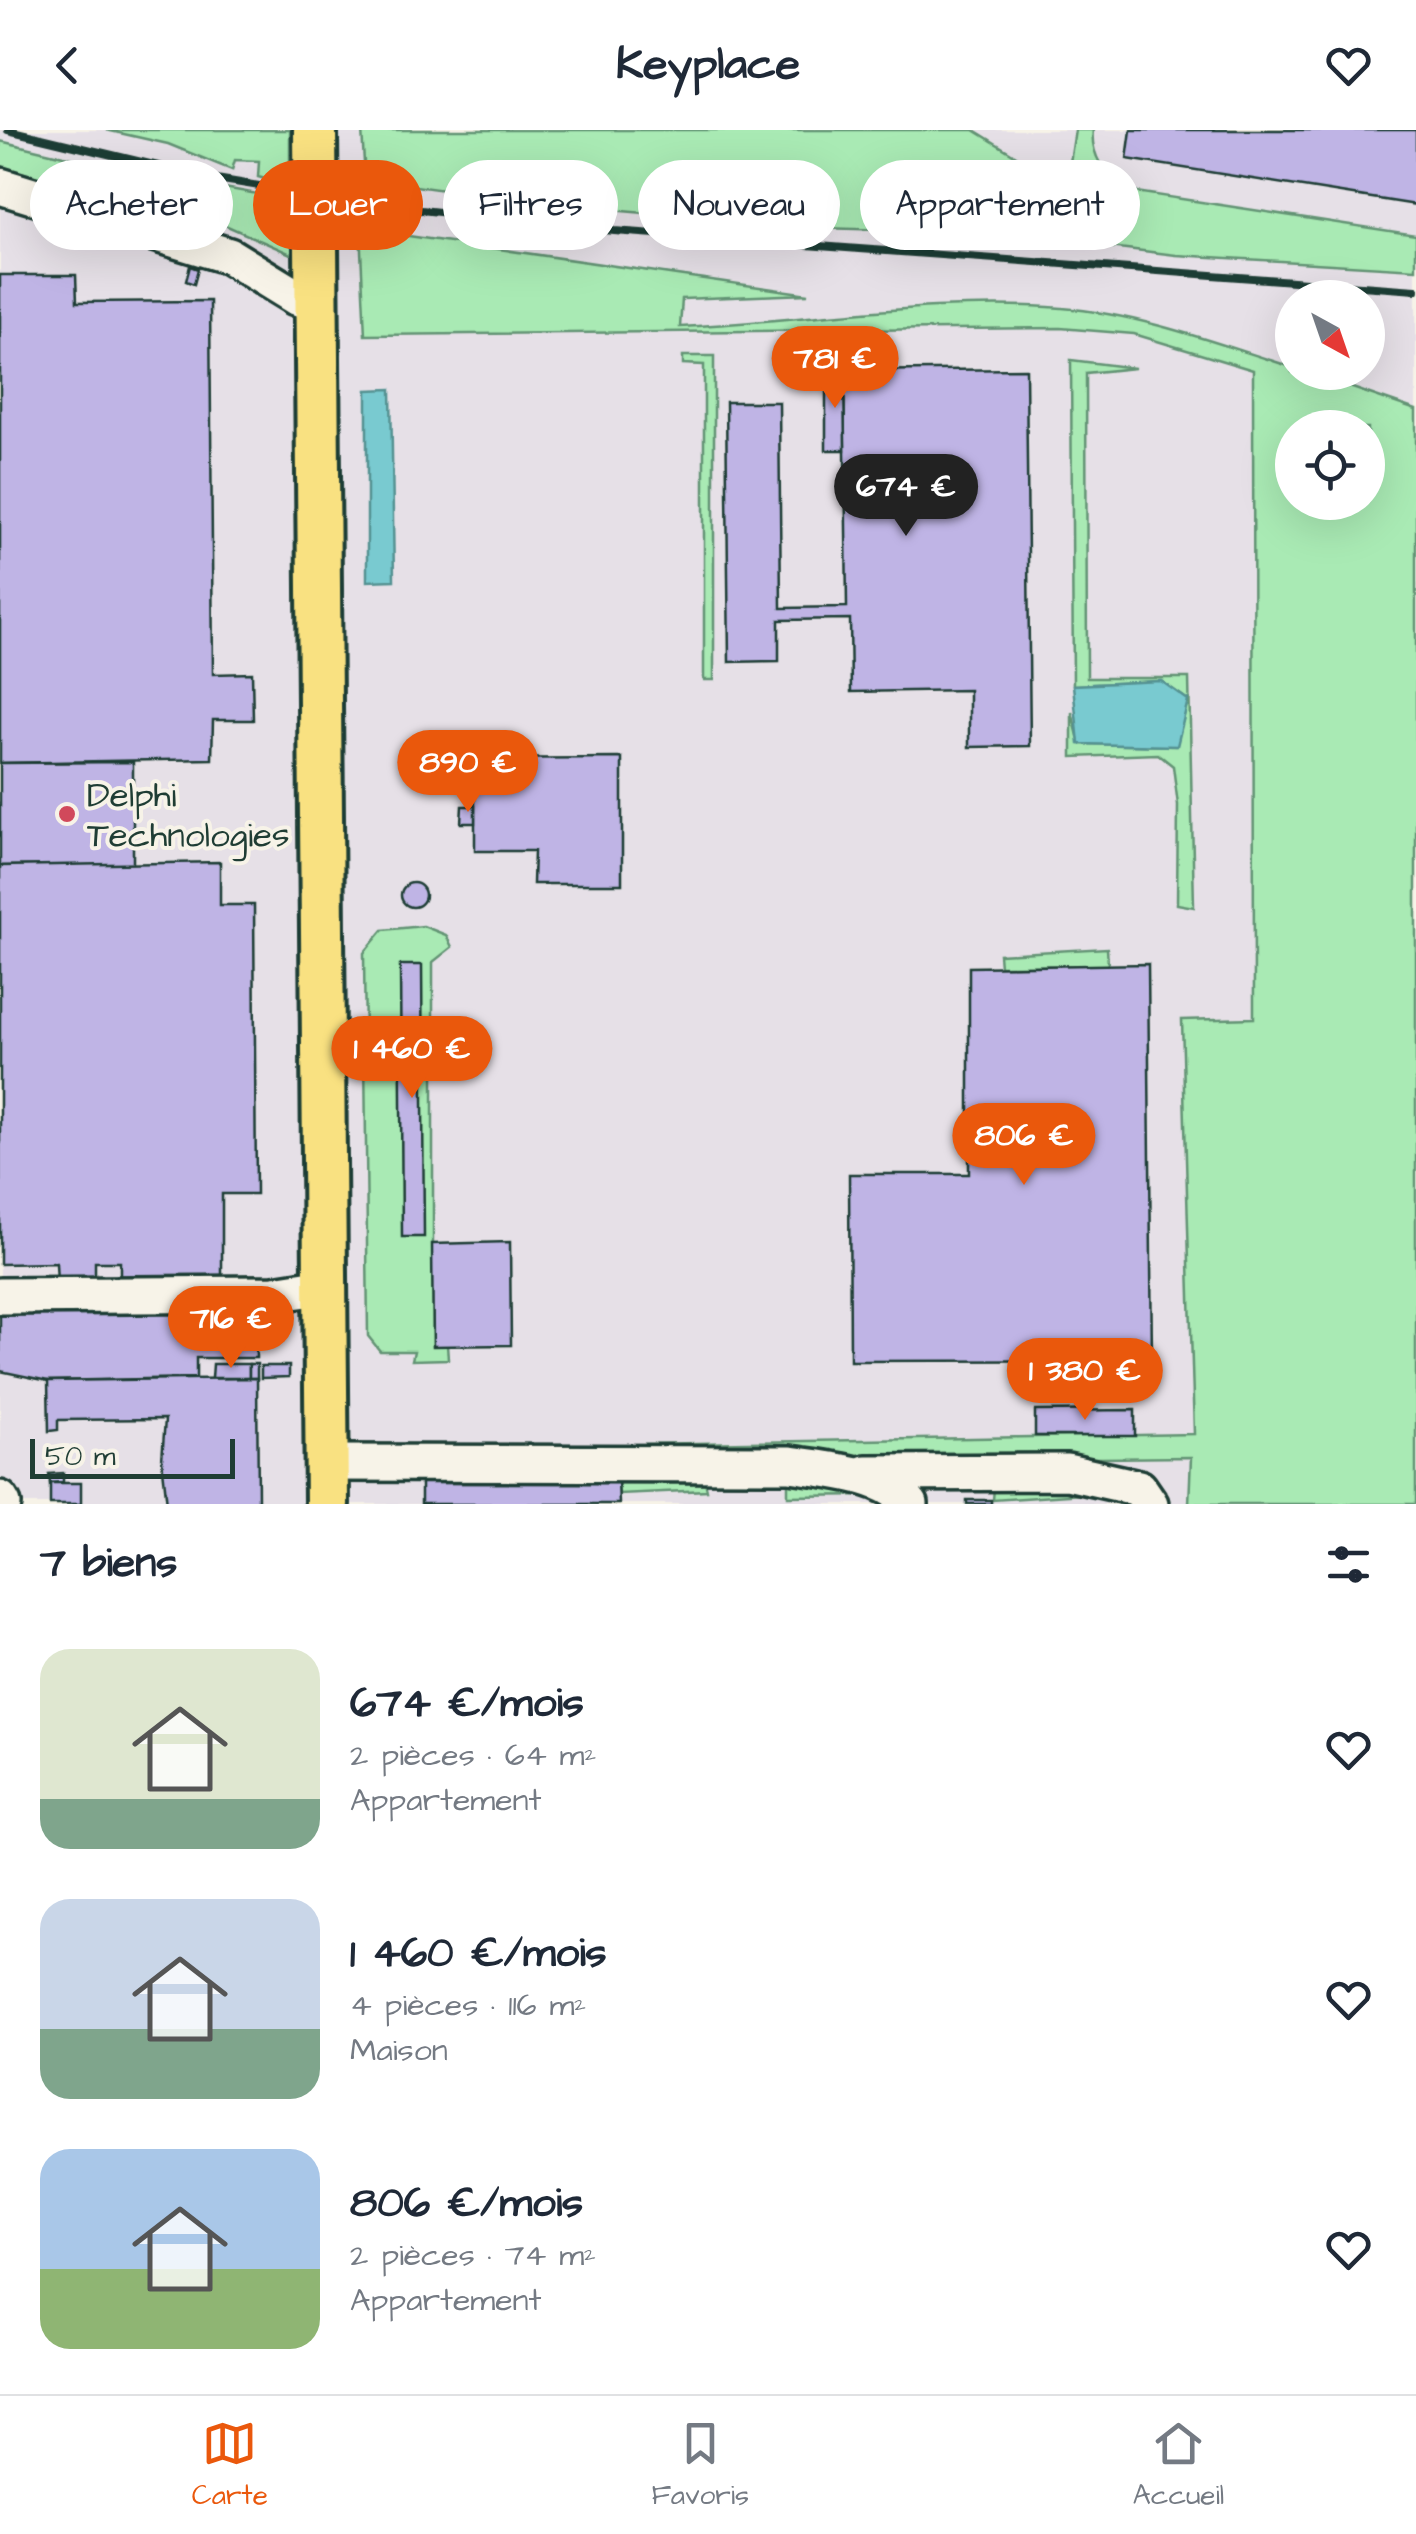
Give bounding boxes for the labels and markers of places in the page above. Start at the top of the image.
pin: 781 € [765,326,905,411]
pin: 674 € [836,454,976,539]
pin: 890 € [398,730,538,815]
place label: Delphi Technologies [87,771,289,862]
marker: Delphi Technologies [56,803,78,825]
pin: 1 460 € [320,1016,504,1101]
pin: 806 € [954,1103,1094,1188]
pin: 716 € [161,1286,301,1371]
pin: 1 380 € [993,1338,1177,1423]

